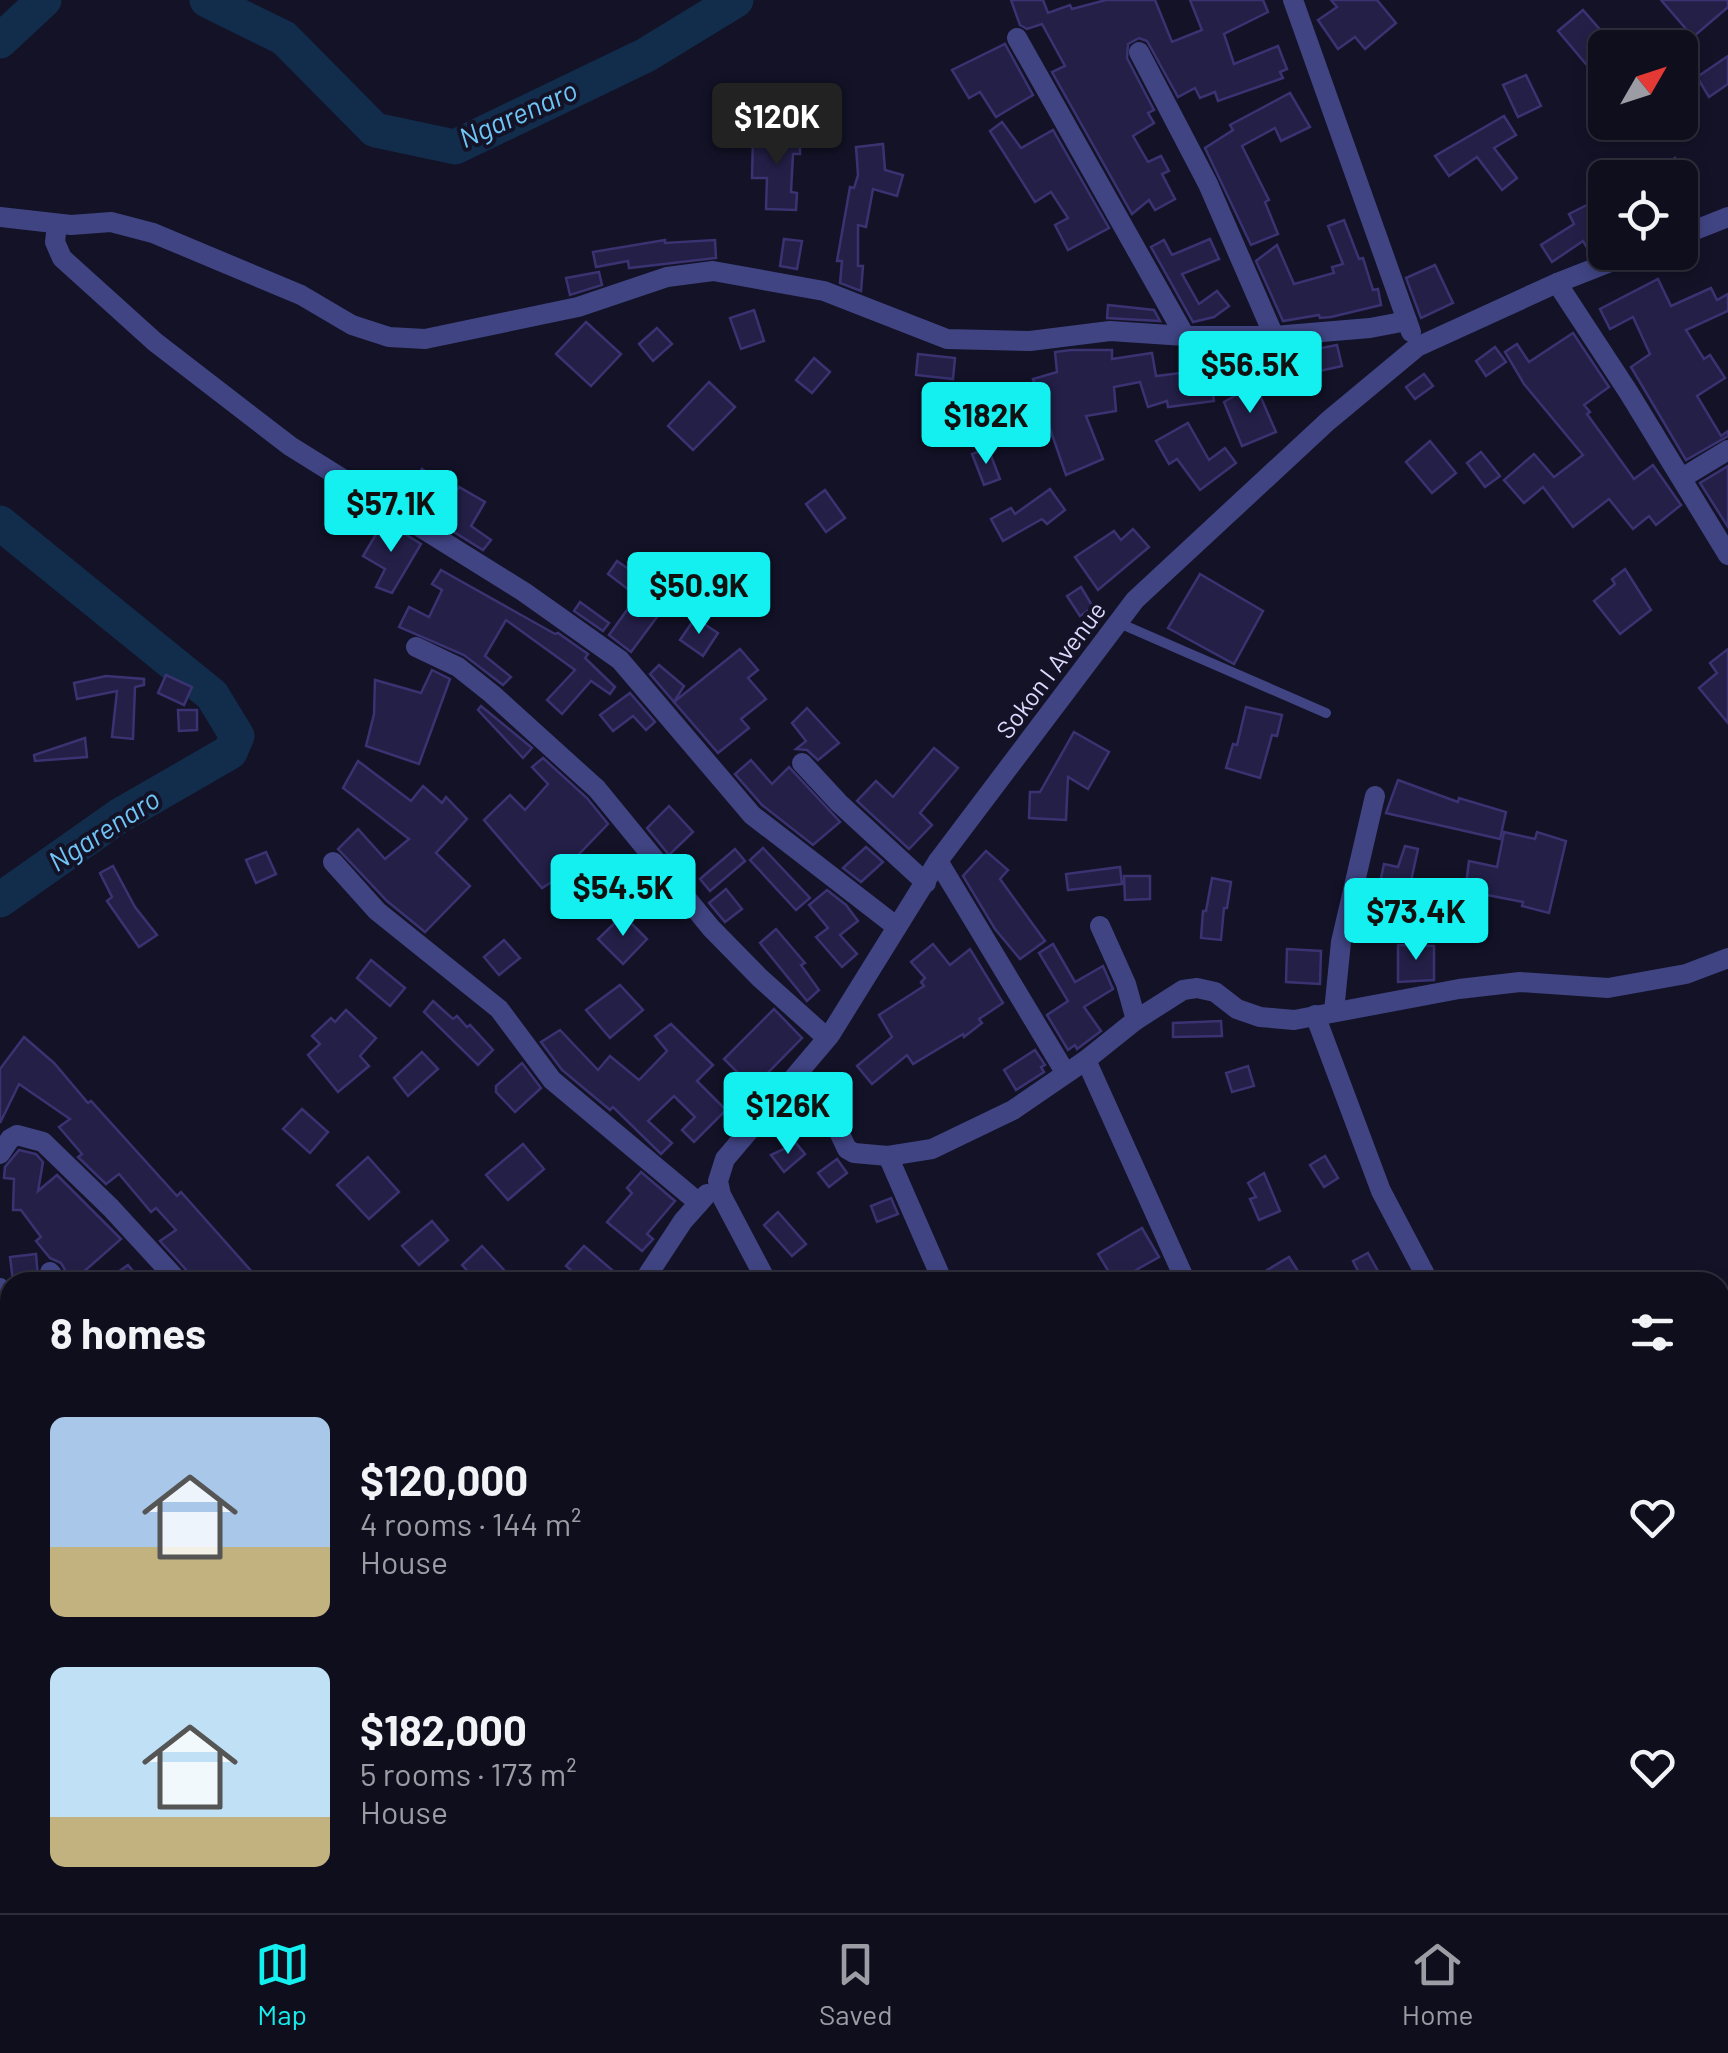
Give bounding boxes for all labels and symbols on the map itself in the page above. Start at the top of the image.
north arrow [1588,30,1698,140]
water label: Ngarenaro [453,72,582,154]
pin: $120K [707,83,847,168]
pin: $56.5K [1169,331,1331,416]
pin: $182K [916,382,1056,467]
pin: $57.1K [310,470,472,555]
pin: $50.9K [618,552,780,637]
street label: Sokon I Avenue [989,595,1111,744]
water label: Ngarenaro [41,781,166,878]
pin: $54.5K [542,854,704,939]
pin: $73.4K [1335,878,1497,963]
pin: $126K [718,1072,858,1157]

